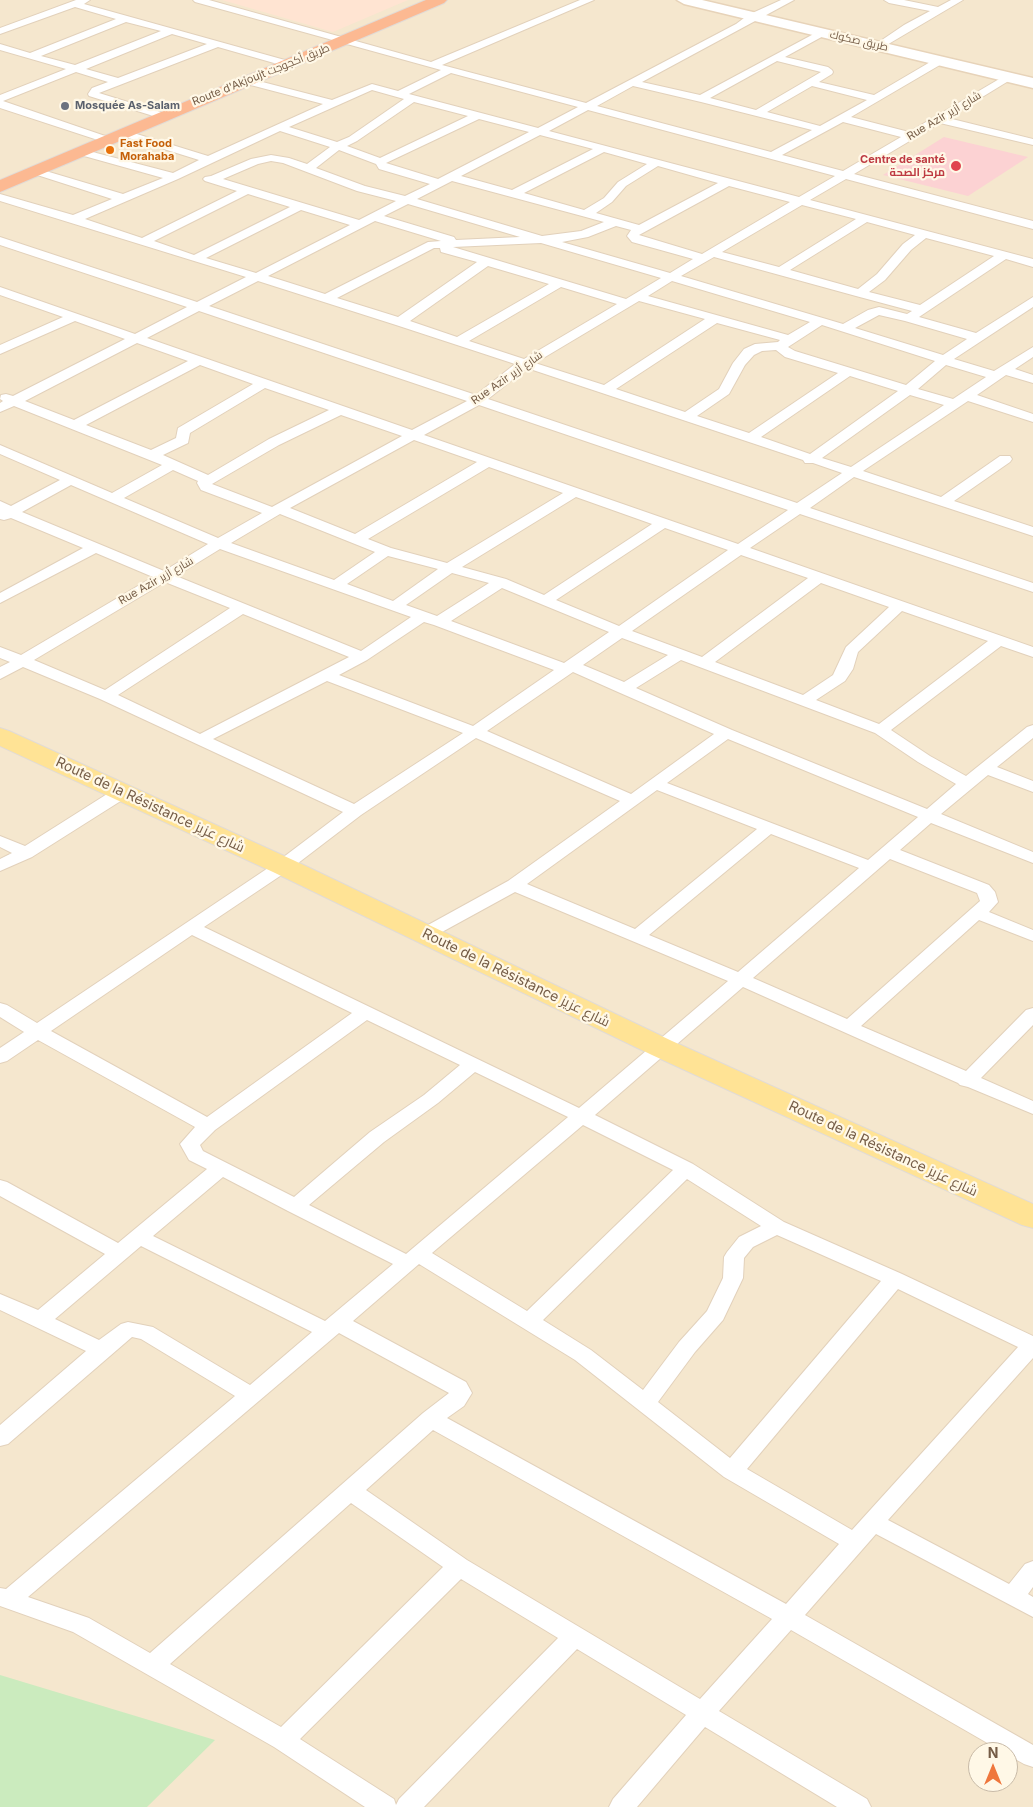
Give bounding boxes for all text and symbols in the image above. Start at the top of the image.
street label: طريق صكوك [829,28,889,54]
street label: Route d'Akjoujt طريق أكجوجت [190,41,332,109]
street label: Rue Azir شارع أزير [905,89,983,143]
place label: Mosquée As-Salam [75,99,180,113]
marker: Mosquée As-Salam [59,100,71,112]
place label: Fast Food Morahaba [120,137,174,163]
marker: Fast Food Morahaba [104,144,116,156]
place label: Centre de santé مركز الصحة [860,153,945,179]
marker: Centre de santé مركز الصحة [949,159,963,173]
street label: Rue Azir شارع أزير [469,348,545,408]
street label: Rue Azir شارع أزير [116,554,196,608]
street label: Route de la Résistance شارع عزيز [53,754,247,856]
street label: Route de la Résistance شارع عزيز [420,925,612,1031]
street label: Route de la Résistance شارع عزيز [786,1098,980,1200]
north arrow [968,1742,1018,1792]
text: N [988,1744,998,1761]

